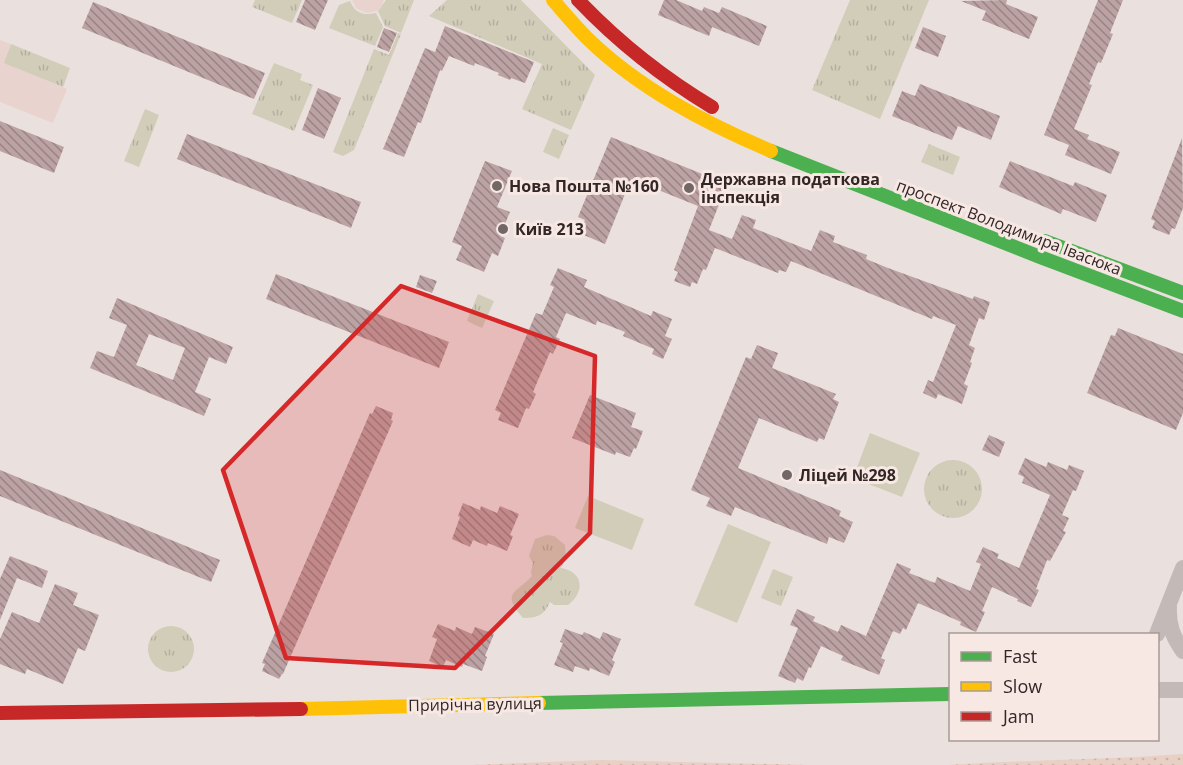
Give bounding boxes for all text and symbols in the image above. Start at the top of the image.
place label: Державна податкова інспекція [701,168,880,208]
street label: проспект Володимира Івасюка [893,174,1125,280]
place label: Нова Пошта №160 [509,175,659,197]
marker: Нова Пошта №160 [490,179,504,193]
marker: Державна податкова інспекція [682,181,696,195]
place label: Київ 213 [515,218,584,240]
marker: Київ 213 [496,222,510,236]
place label: Ліцей №298 [799,464,896,486]
marker: Ліцей №298 [780,468,794,482]
legend [949,633,1159,741]
text: Fast [1003,644,1037,668]
text: Slow [1003,674,1042,698]
street label: Прирічна вулиця [408,692,542,716]
text: Jam [1001,704,1035,728]

